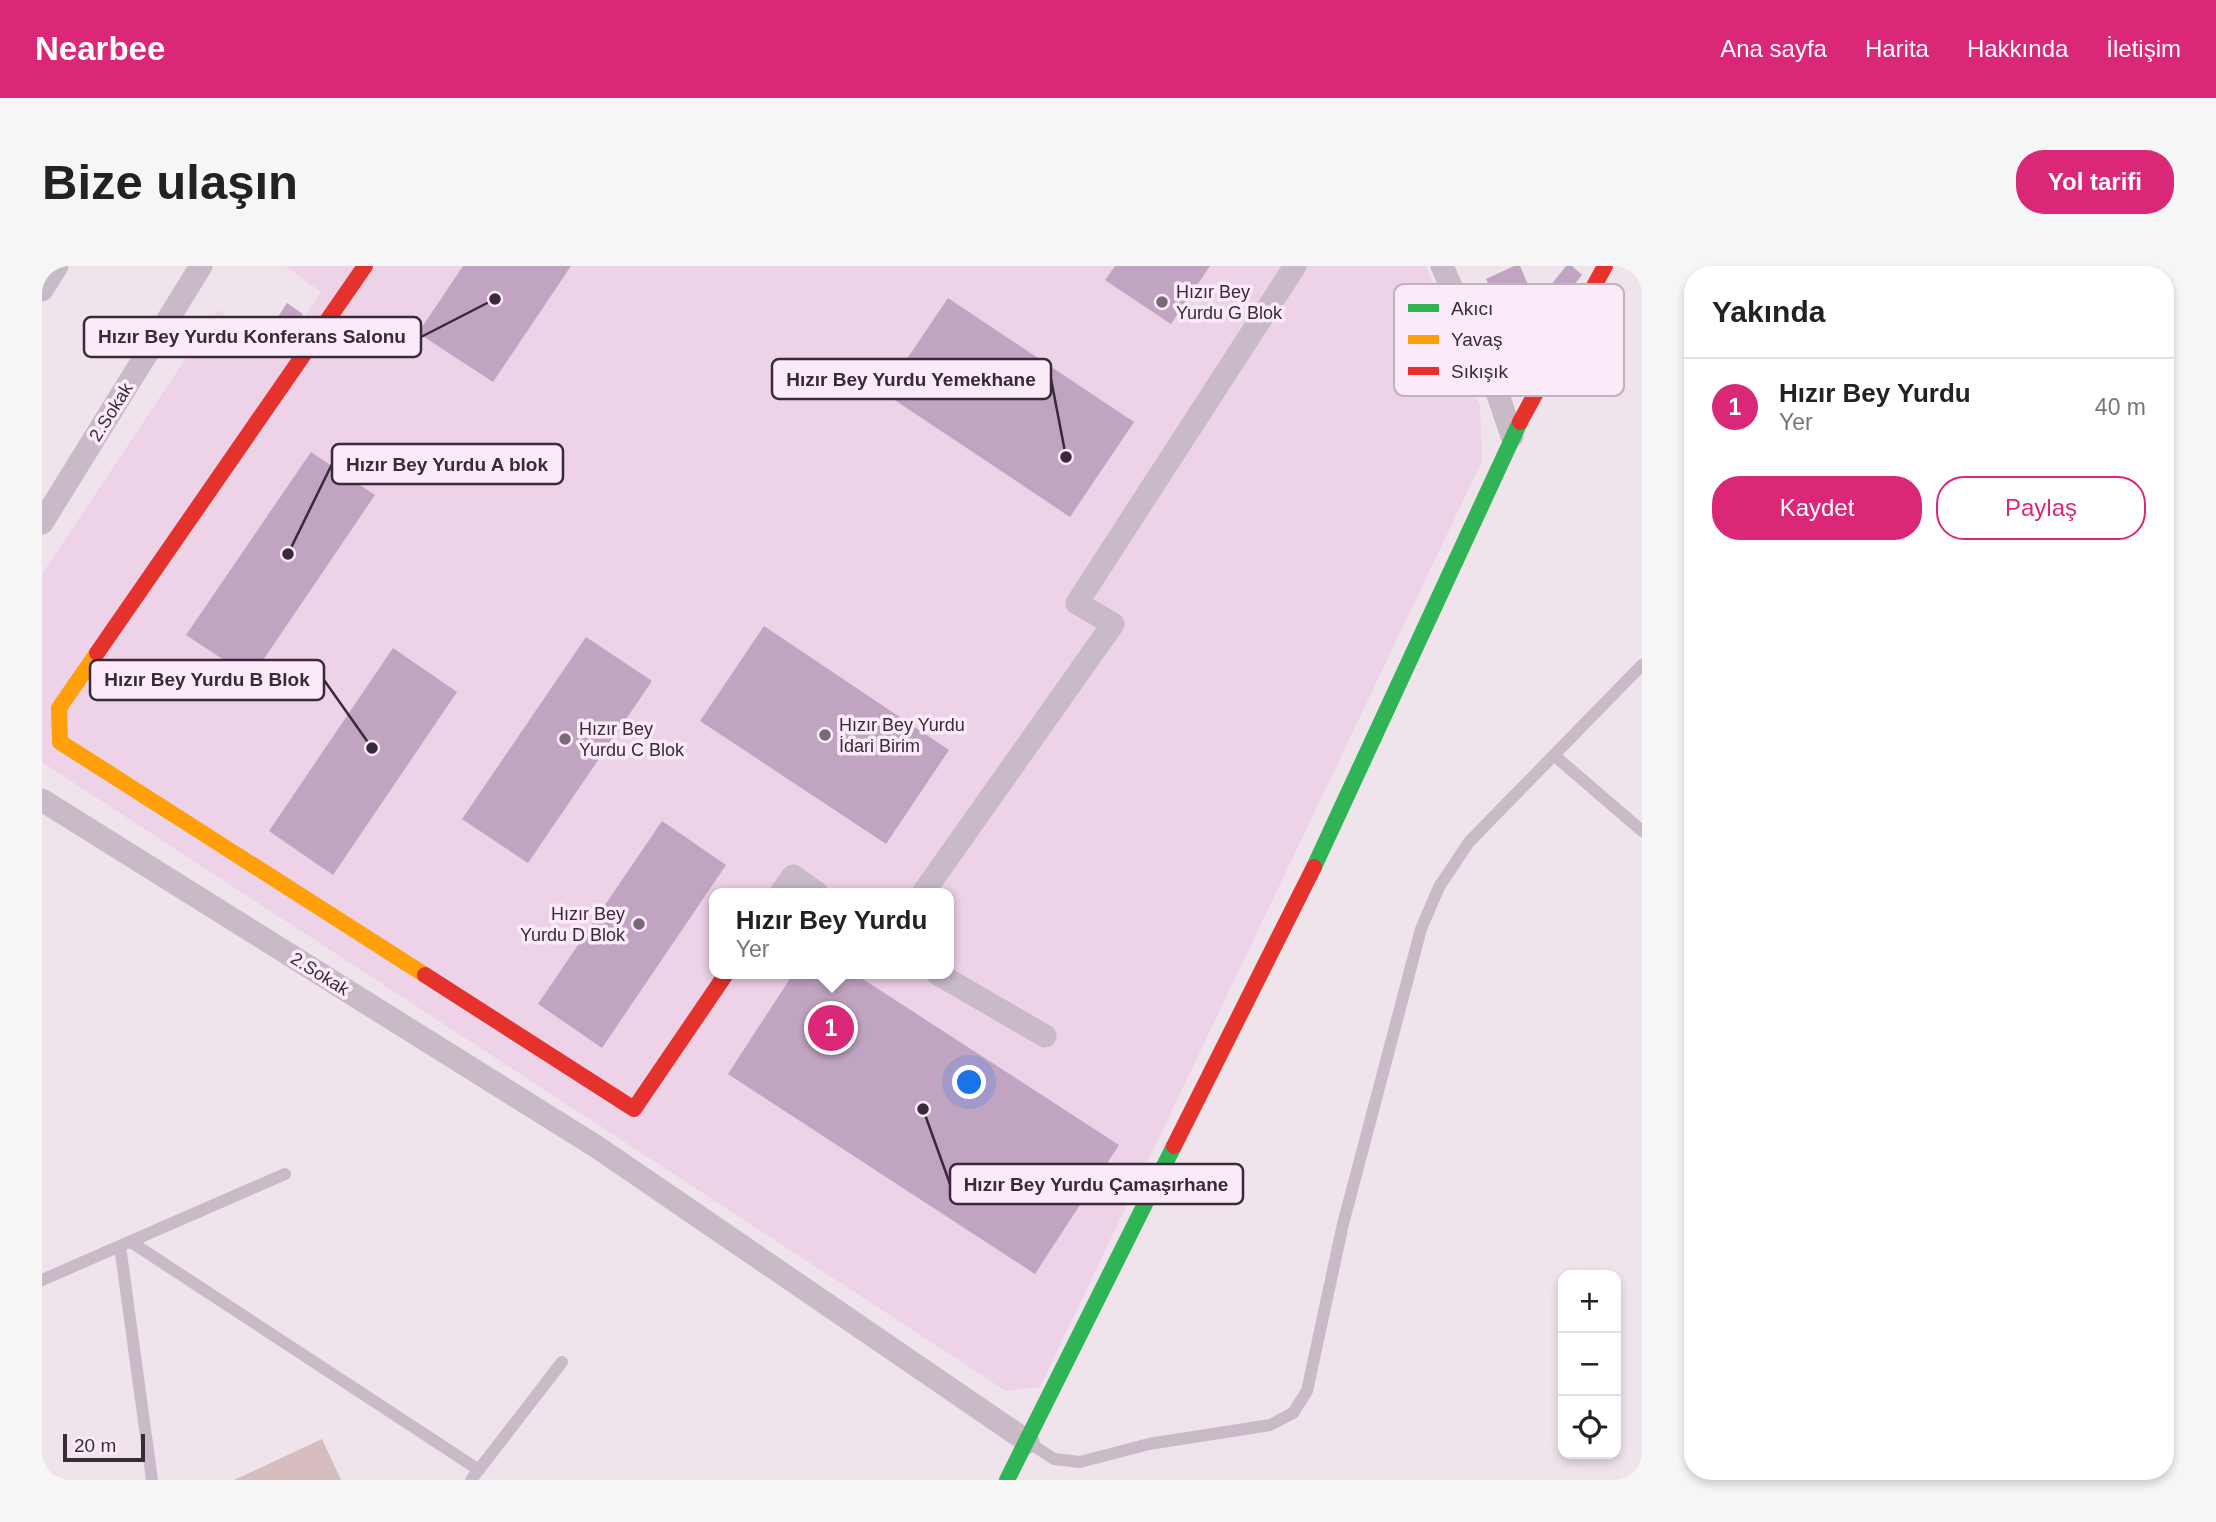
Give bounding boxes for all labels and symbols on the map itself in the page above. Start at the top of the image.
place label: Hızır Bey Yurdu G Blok [1176,282,1283,323]
legend [1394,284,1624,396]
marker: Hızır Bey Yurdu G Blok [1154,294,1170,310]
text: Akıcı [1451,298,1493,319]
callout: Hızır Bey Yurdu Konferans Salonu [84,317,421,357]
text: Hızır Bey Yurdu Konferans Salonu [98,326,406,347]
text: Yavaş [1451,329,1502,350]
callout: Hızır Bey Yurdu Yemekhane [772,359,1051,399]
text: Sıkışık [1451,361,1509,382]
text: Hızır Bey Yurdu Yemekhane [786,369,1036,390]
street label: 2.Sokak [85,378,137,445]
callout: Hızır Bey Yurdu A blok [332,444,563,484]
text: Hızır Bey Yurdu A blok [346,454,548,475]
callout: Hızır Bey Yurdu B Blok [90,660,324,700]
text: Hızır Bey Yurdu B Blok [104,669,310,690]
place label: Hızır Bey Yurdu İdari Birim [839,715,965,756]
place label: Hızır Bey Yurdu C Blok [579,719,685,760]
marker: Hızır Bey Yurdu İdari Birim [817,727,833,743]
marker: Hızır Bey Yurdu C Blok [557,731,573,747]
place label: Hızır Bey Yurdu D Blok [520,904,626,945]
marker: Hızır Bey Yurdu D Blok [631,916,647,932]
street label: 2.Sokak [287,948,354,1000]
pin: 1 [808,1002,854,1054]
your location [952,1065,986,1099]
callout: Hızır Bey Yurdu Çamaşırhane [950,1164,1243,1204]
text: Hızır Bey Yurdu Çamaşırhane [964,1174,1228,1195]
scale bar [63,1431,145,1463]

